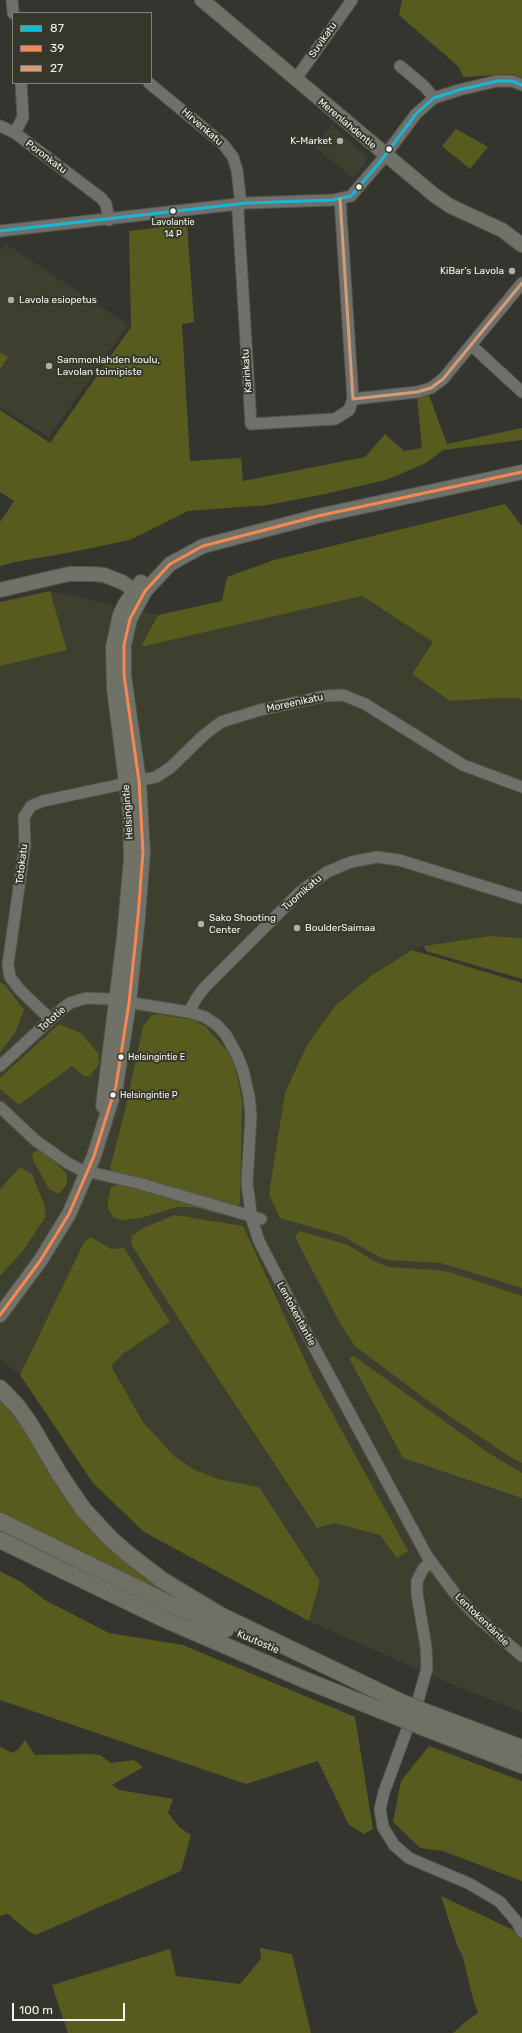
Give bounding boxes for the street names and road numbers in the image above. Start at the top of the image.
street label: Suvikatu [306,20,340,60]
street label: Merenlahdentie [315,96,379,152]
street label: Hirvenkatu [179,106,225,148]
street label: Poronkatu [23,138,69,176]
street label: Karinkatu [239,349,255,393]
street label: Moreenikatu [266,691,324,715]
street label: Helsingintie [120,784,136,840]
street label: Totokatu [14,843,30,885]
street label: Tuomikatu [280,873,324,913]
street label: Tototie [36,1004,68,1034]
street label: Lentokentäntie [274,1280,318,1348]
street label: Lentokentäntie [452,1591,512,1649]
street label: Kuutostie [235,1628,281,1656]

